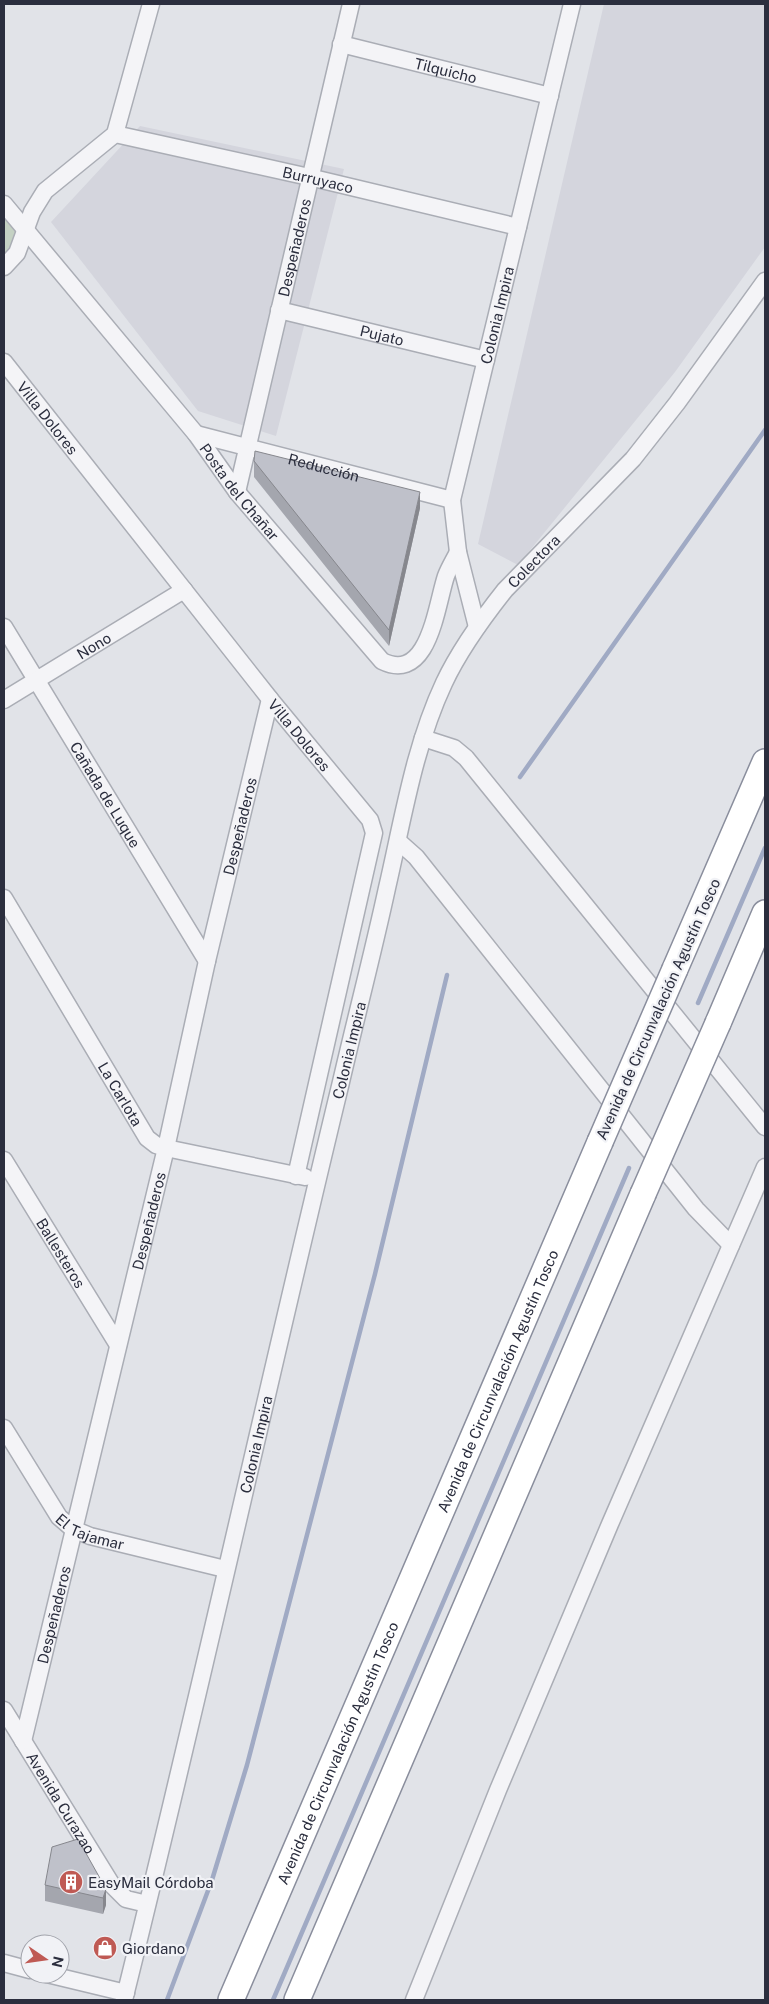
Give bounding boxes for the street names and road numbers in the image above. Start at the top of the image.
street label: Tilquicho [413,54,479,86]
street label: Burruyaco [281,163,355,196]
street label: Despeñaderos [274,197,314,298]
street label: Colonia Impira [477,265,517,365]
street label: Pujato [359,321,406,348]
street label: Villa Dolores [14,378,82,458]
street label: Posta del Chañar [197,440,283,544]
street label: Reducción [286,450,361,484]
street label: Colectora [504,531,563,591]
street label: Nono [73,628,114,662]
street label: Villa Dolores [265,696,334,774]
street label: Cañada de Luque [67,738,144,851]
street label: Despeñaderos [219,776,259,877]
street label: Avenida de Circunvalación Agustín Tosco [592,876,724,1142]
street label: Colonia Impira [329,1000,369,1101]
street label: La Carlota [95,1059,146,1129]
street label: Despeñaderos [128,1170,168,1272]
street label: Ballesteros [33,1215,89,1291]
street label: Avenida de Circunvalación Agustín Tosco [433,1247,561,1515]
street label: Colonia Impira [236,1394,275,1495]
street label: El Tajamar [53,1510,126,1553]
street label: Despeñaderos [33,1564,73,1665]
street label: Avenida de Circunvalación Agustín Tosco [273,1619,401,1887]
street label: Avenida Curazao [24,1749,99,1857]

